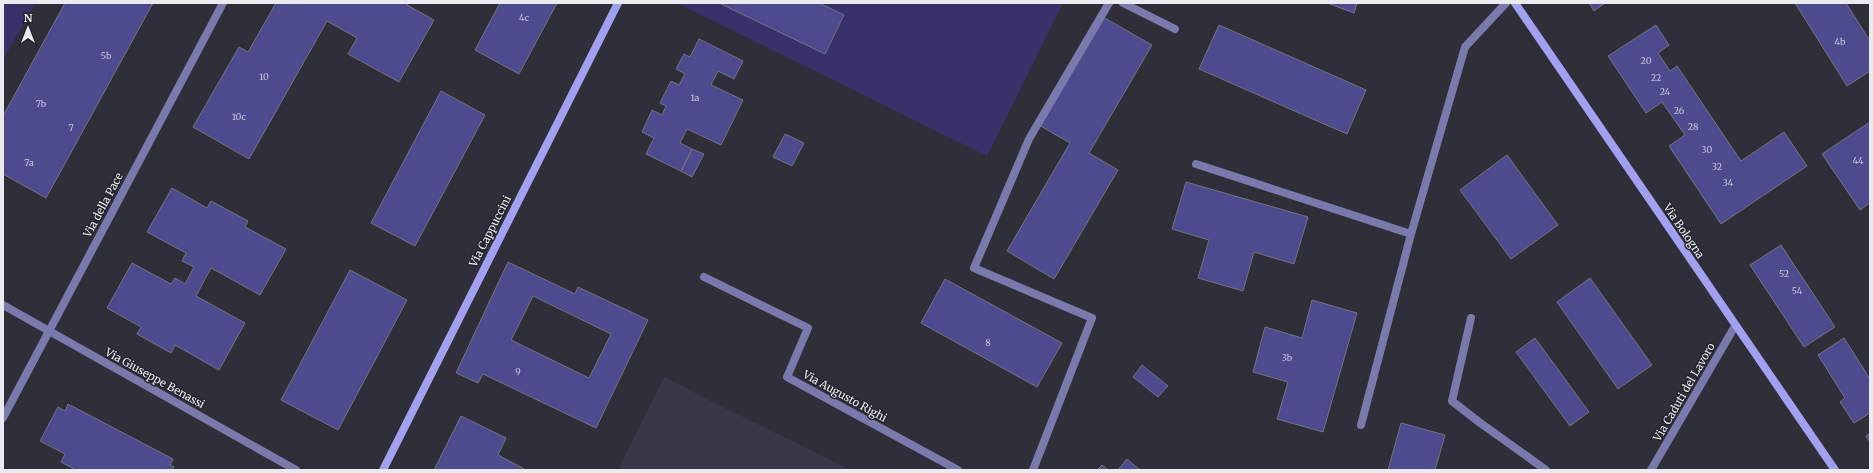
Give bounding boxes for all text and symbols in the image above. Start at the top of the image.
north arrow [8,8,48,48]
text: N [24,11,33,25]
house number: 4c [519,12,530,23]
house number: 4b [1835,36,1846,47]
house number: 5b [101,50,112,61]
house number: 20 [1641,55,1652,66]
house number: 10 [259,71,269,82]
house number: 22 [1651,72,1661,83]
house number: 24 [1660,86,1671,97]
house number: 1a [691,92,700,103]
house number: 7b [36,98,47,109]
house number: 26 [1674,105,1685,116]
house number: 10c [232,111,247,122]
house number: 28 [1688,121,1698,132]
house number: 7 [68,122,74,133]
house number: 30 [1702,144,1713,155]
house number: 44 [1852,155,1864,166]
house number: 7a [24,157,34,168]
house number: 32 [1712,161,1722,172]
street label: Via della Pace [80,170,126,241]
house number: 34 [1723,177,1734,188]
street label: Via Cappuccini [466,193,514,270]
street label: Via Bologna [1660,200,1708,261]
house number: 52 [1779,268,1789,279]
house number: 54 [1792,285,1803,296]
house number: 8 [985,337,991,348]
street label: Via Caduti del Lavoro [1650,340,1718,445]
street label: Via Giuseppe Benassi [102,344,208,411]
house number: 3b [1282,352,1293,363]
house number: 9 [515,366,521,377]
street label: Via Augusto Righi [800,367,890,425]

